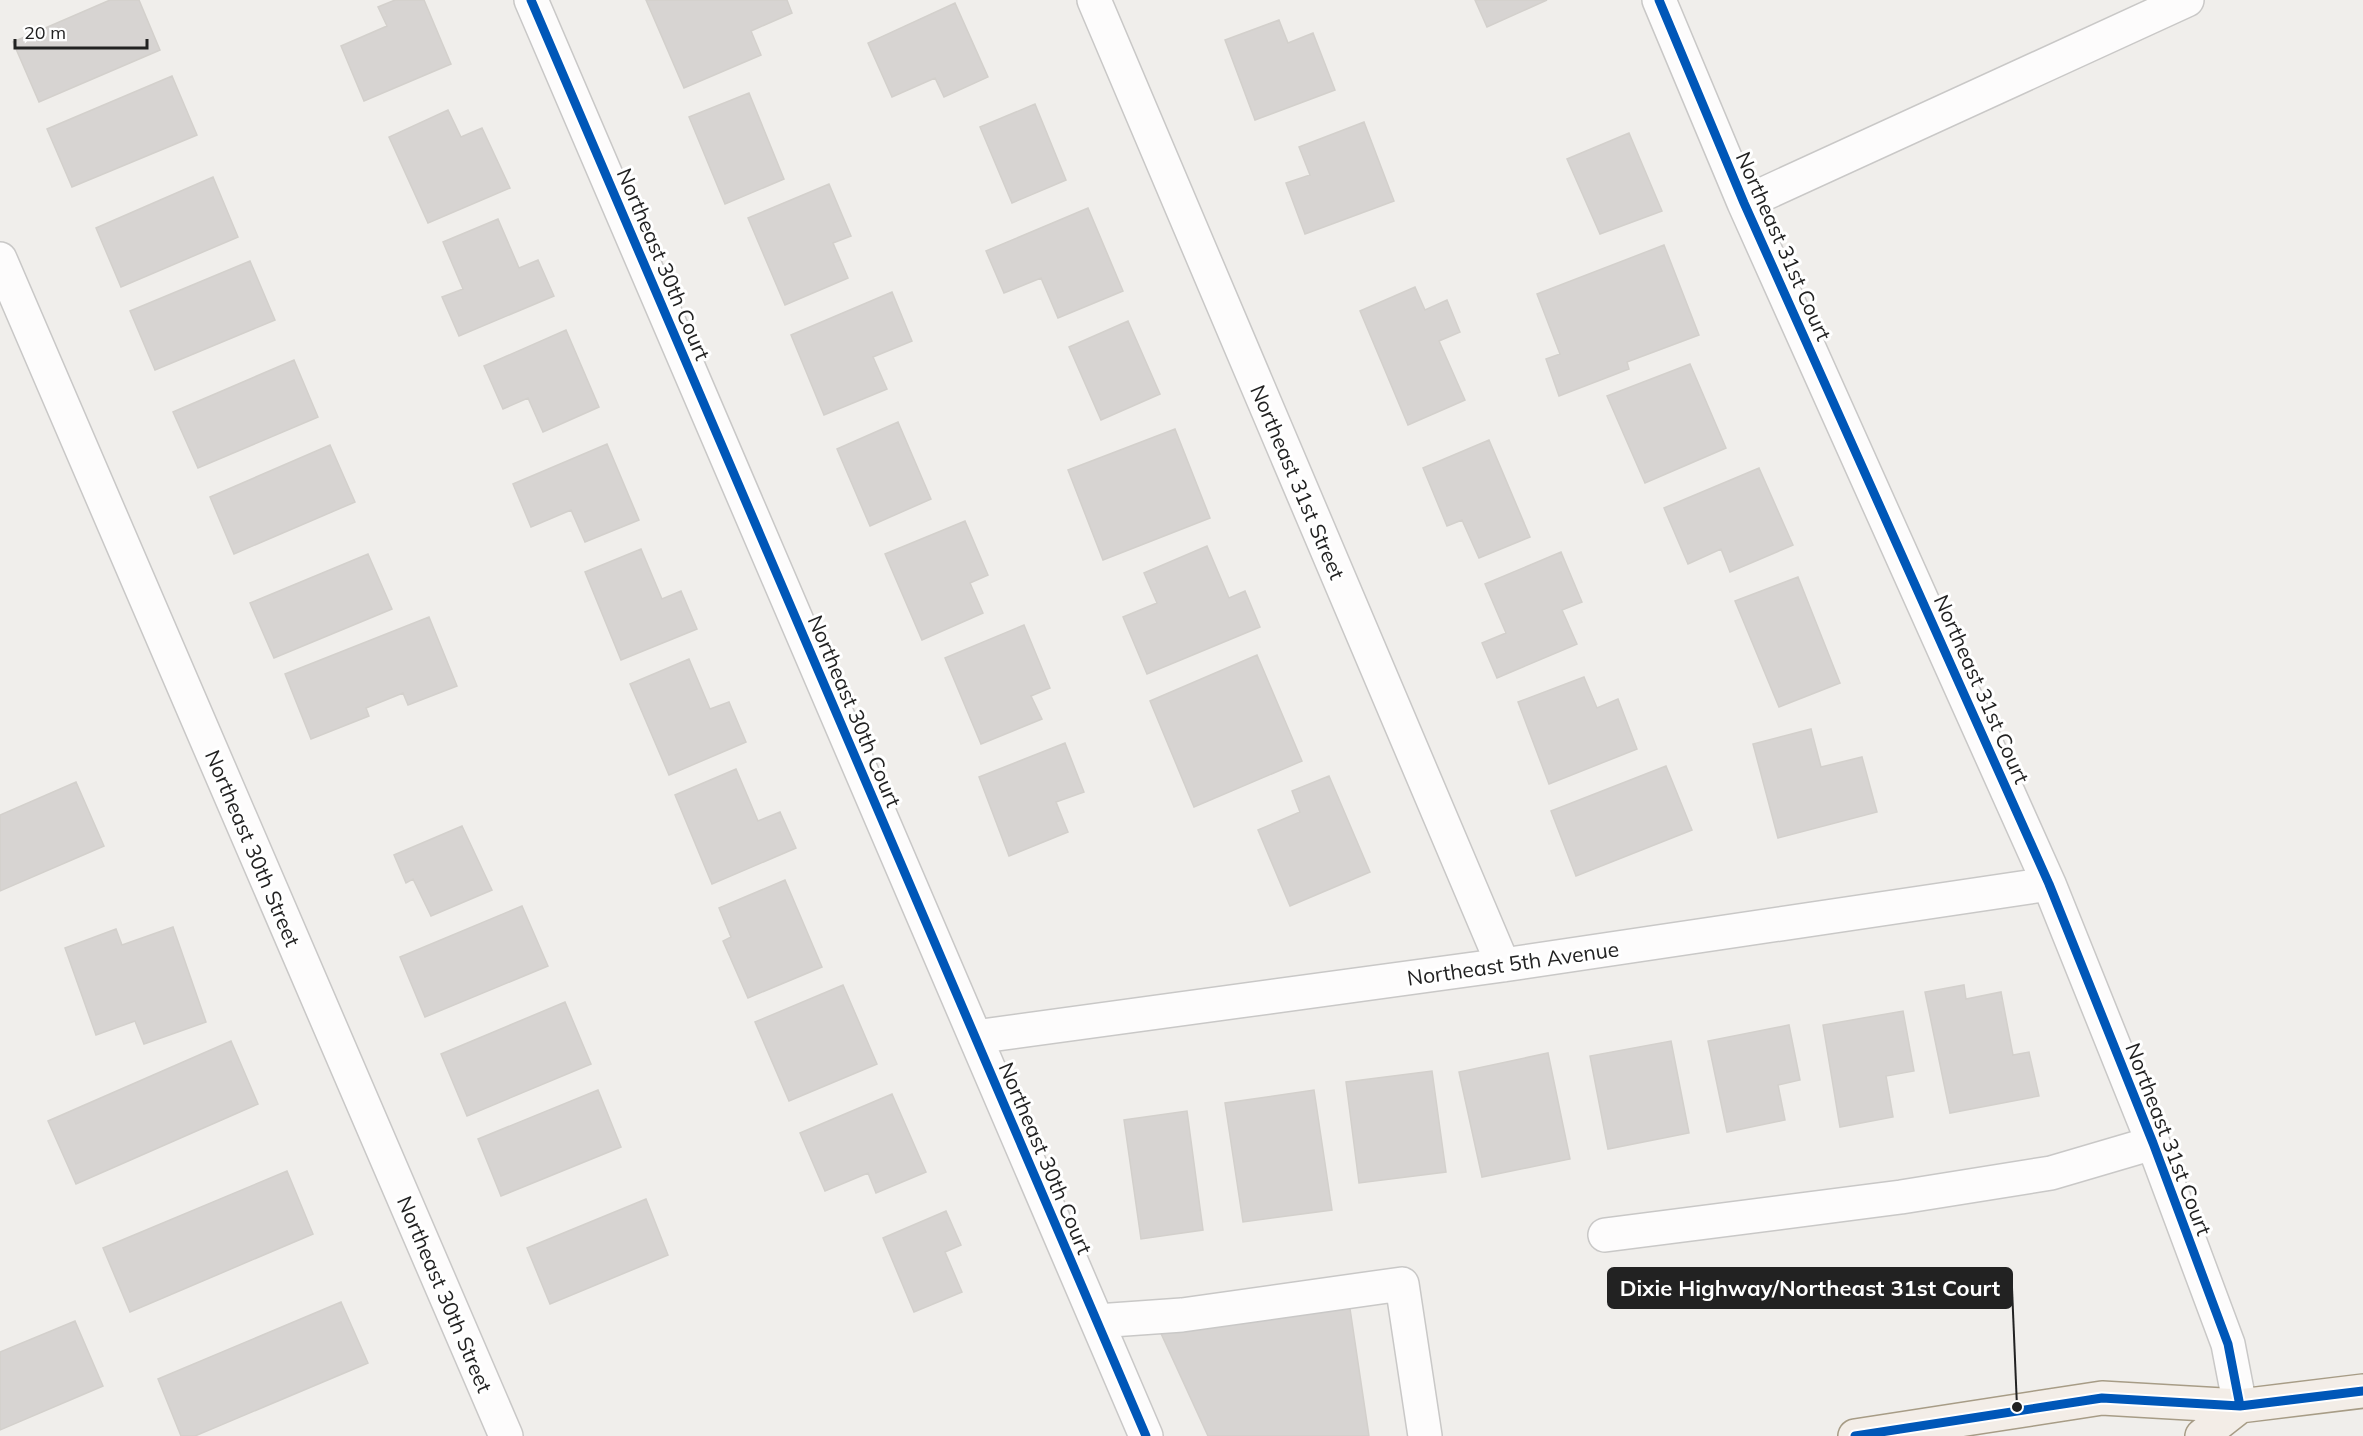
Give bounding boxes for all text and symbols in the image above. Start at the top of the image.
scale bar [15,12,147,50]
text: 20 m [24,21,66,44]
street label: Northeast 31st Court [1731,147,1837,345]
street label: Northeast 30th Court [612,164,716,364]
street label: Northeast 31st Street [1245,381,1351,583]
street label: Northeast 31st Court [1929,590,2035,788]
street label: Northeast 30th Court [803,611,907,811]
street label: Northeast 30th Street [200,746,306,950]
street label: Northeast 5th Avenue [1405,935,1621,991]
street label: Northeast 31st Court [2120,1039,2218,1239]
street label: Northeast 30th Court [994,1058,1098,1258]
street label: Northeast 30th Street [392,1192,498,1396]
callout: Dixie Highway/Northeast 31st Court [1608,1268,2012,1308]
text: Dixie Highway/Northeast 31st Court [1620,1274,2000,1302]

